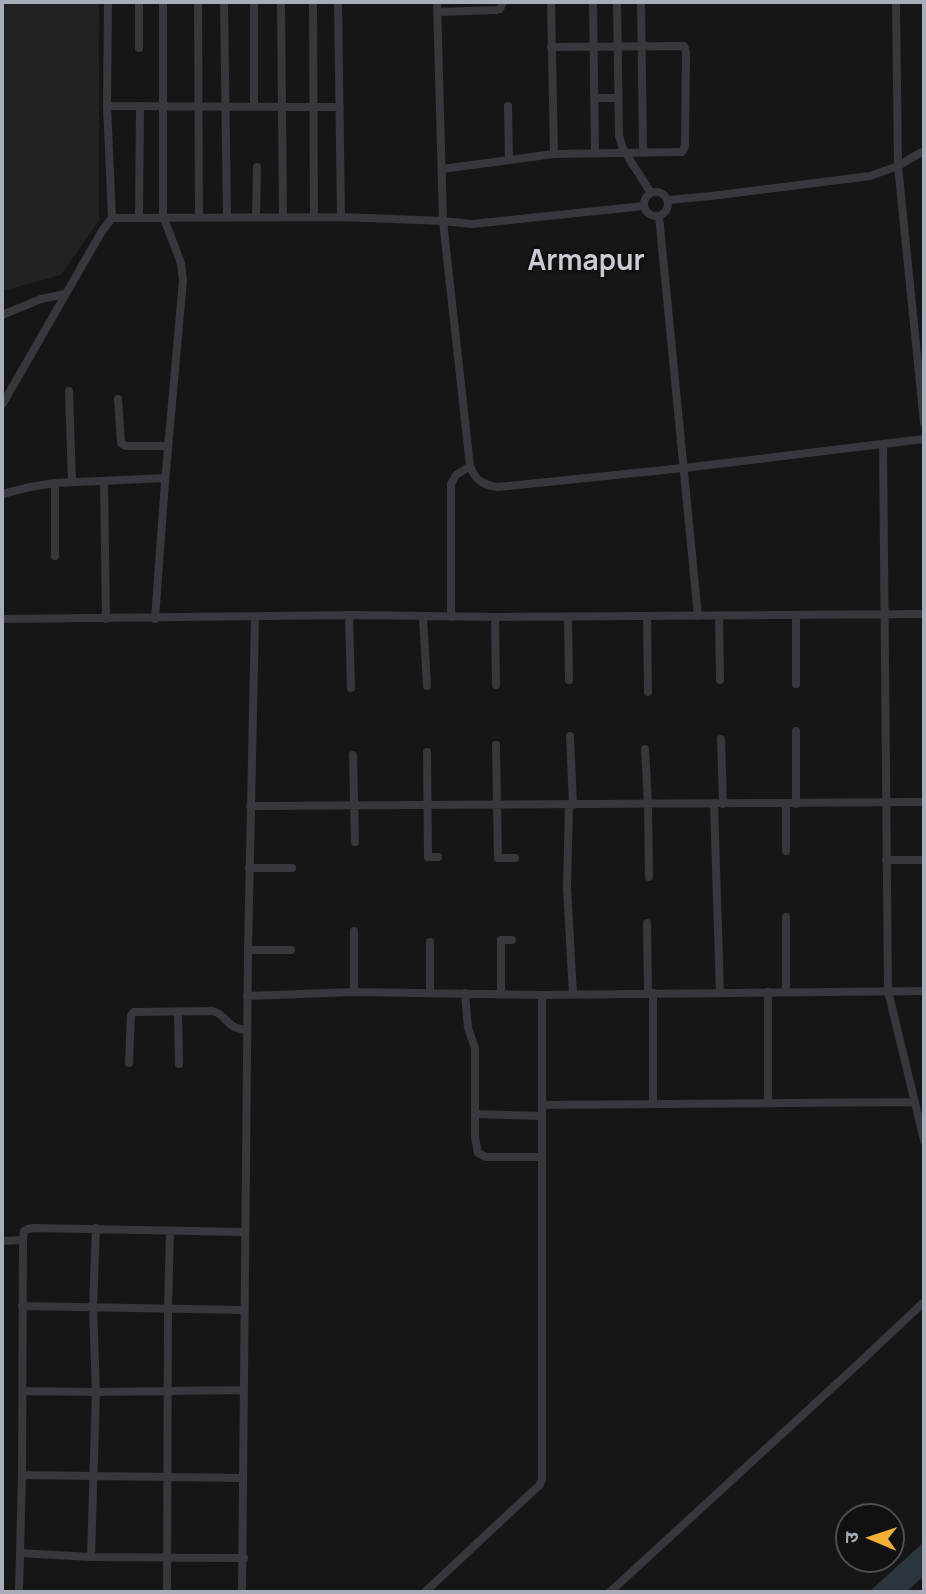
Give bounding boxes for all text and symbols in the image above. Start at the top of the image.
district label: Armapur [527,245,645,279]
north arrow [835,1503,905,1573]
text: उ [838,1531,864,1543]

